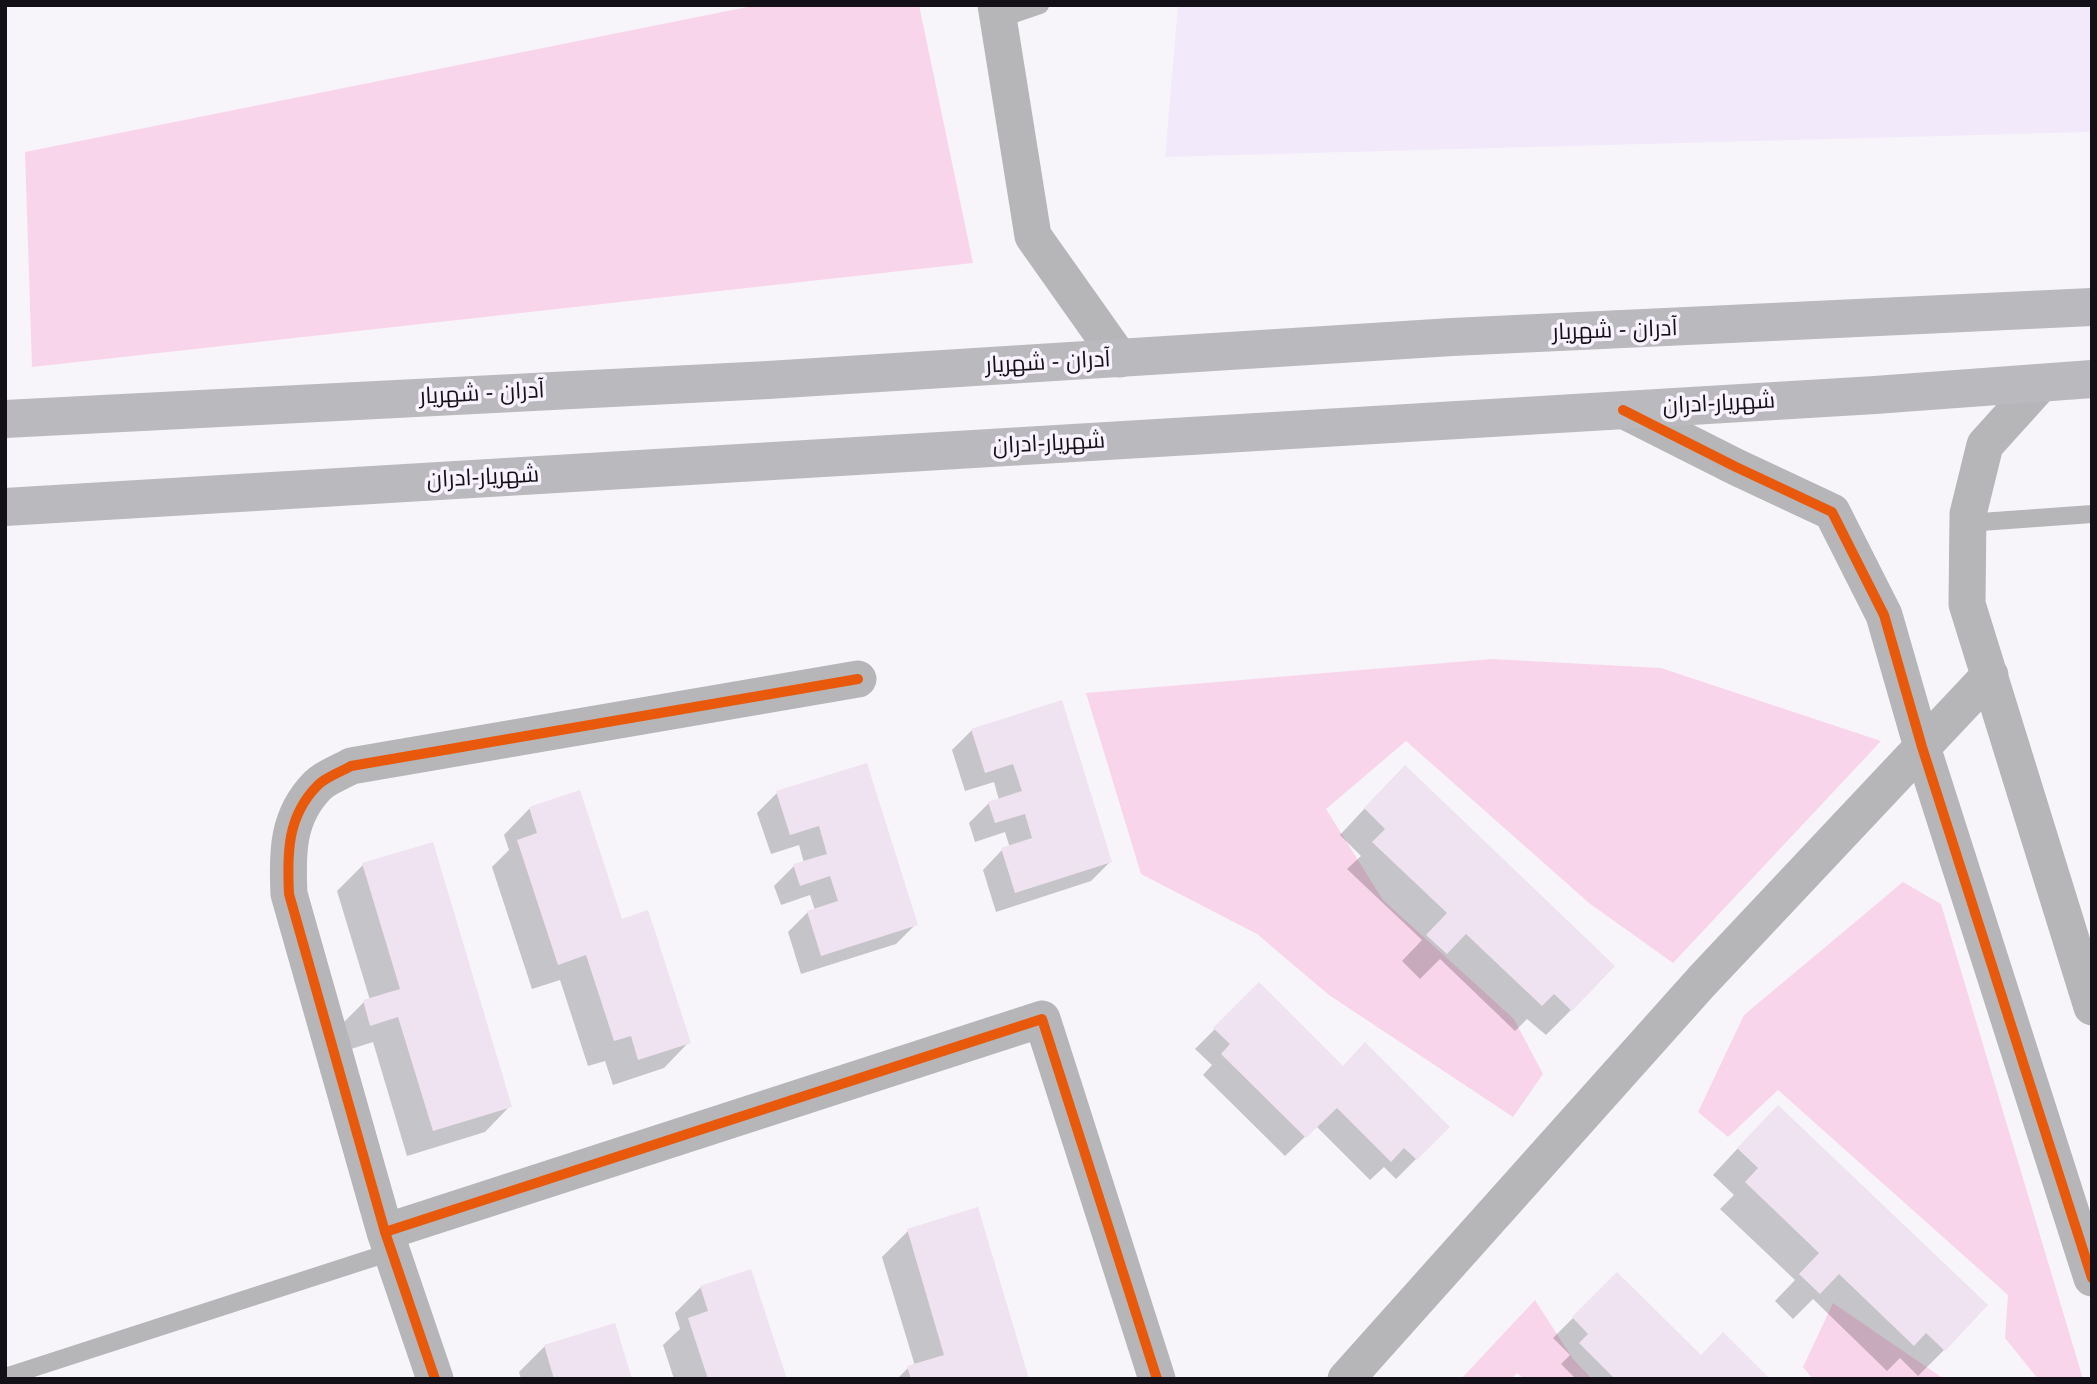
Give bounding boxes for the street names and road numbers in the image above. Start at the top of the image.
street label: آدران - شهریار [1552,315,1678,347]
street label: آدران - شهریار [985,346,1111,380]
street label: آدران - شهریار [419,377,545,411]
street label: شهریار-ادران [1662,387,1776,421]
street label: شهریار-ادران [992,427,1106,461]
street label: شهریار-ادران [426,461,540,495]

